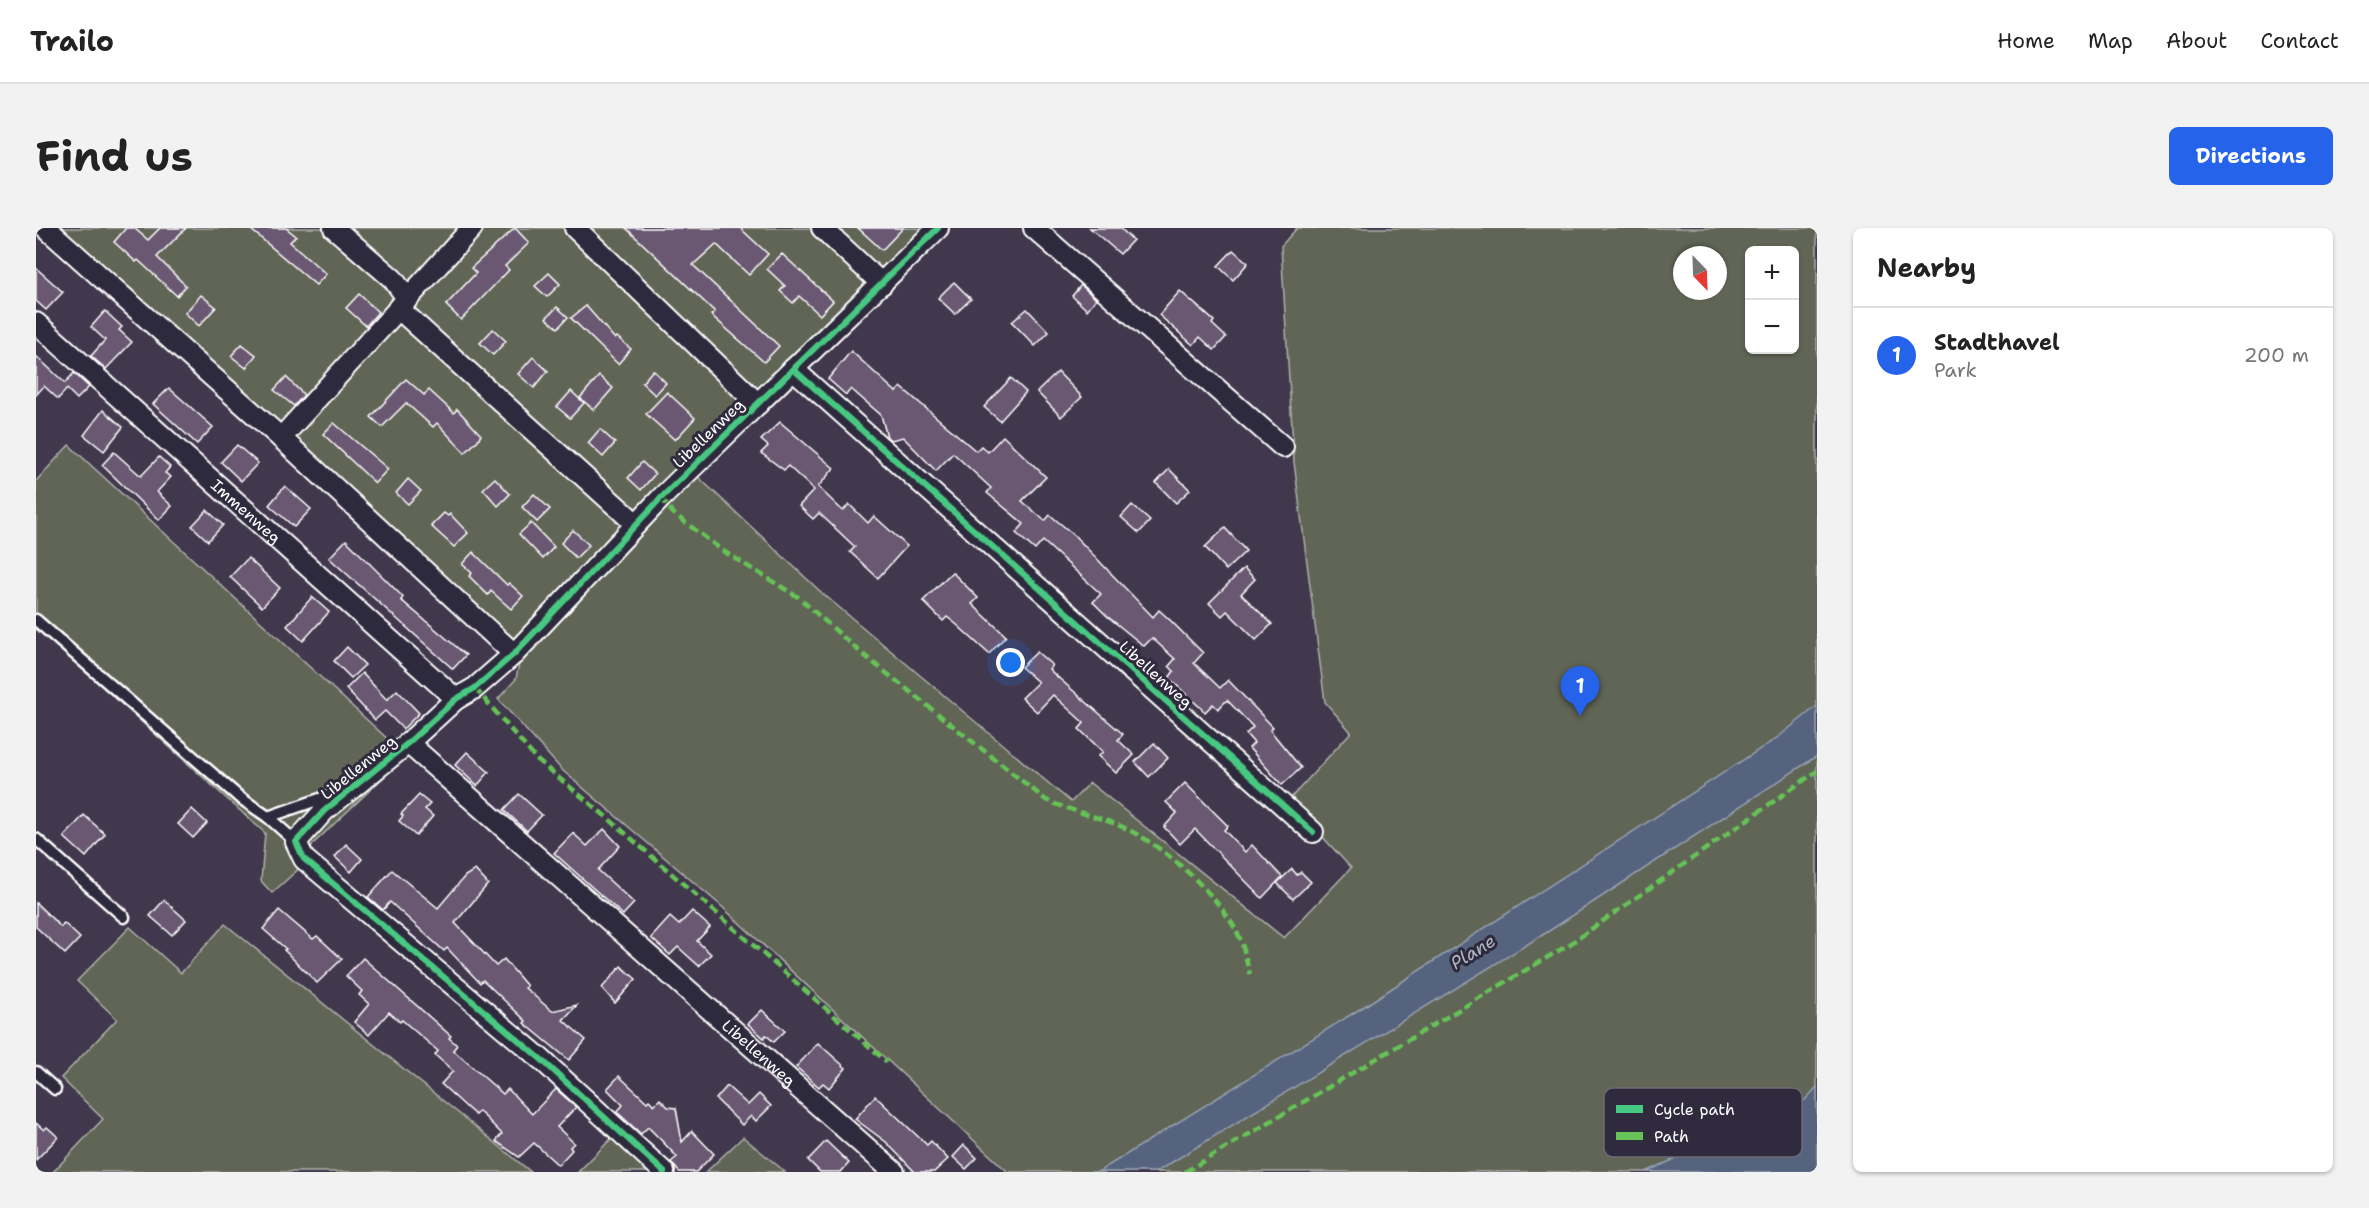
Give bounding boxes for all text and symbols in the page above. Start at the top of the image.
text: Trailo [30,22,114,60]
text: Home [1997,27,2055,55]
text: Map [2088,27,2133,55]
text: About [2166,27,2227,55]
text: Contact [2260,27,2339,55]
button: Directions [2169,127,2333,185]
text: Find us [36,128,193,184]
north arrow [1673,246,1727,300]
map controls [1745,246,1799,354]
button: + [1745,246,1799,300]
text: Nearby [1877,250,1976,285]
button: − [1745,300,1799,354]
text: Stadthavel [1934,328,2060,357]
text: 1 [1892,342,1901,368]
text: 200 m [2244,342,2309,368]
text: Park [1934,357,1977,383]
street label: Libellenweg [668,394,749,473]
street label: Immenweg [206,475,285,548]
street label: Libellenweg [1115,636,1197,713]
your location [996,648,1025,677]
pin: 1 [1560,666,1600,716]
street label: Libellenweg [316,730,401,804]
water label: Plane [1446,929,1500,975]
street label: Libellenweg [717,1015,800,1091]
legend [1604,1088,1802,1157]
text: Cycle path [1654,1099,1735,1120]
text: Path [1654,1126,1689,1147]

